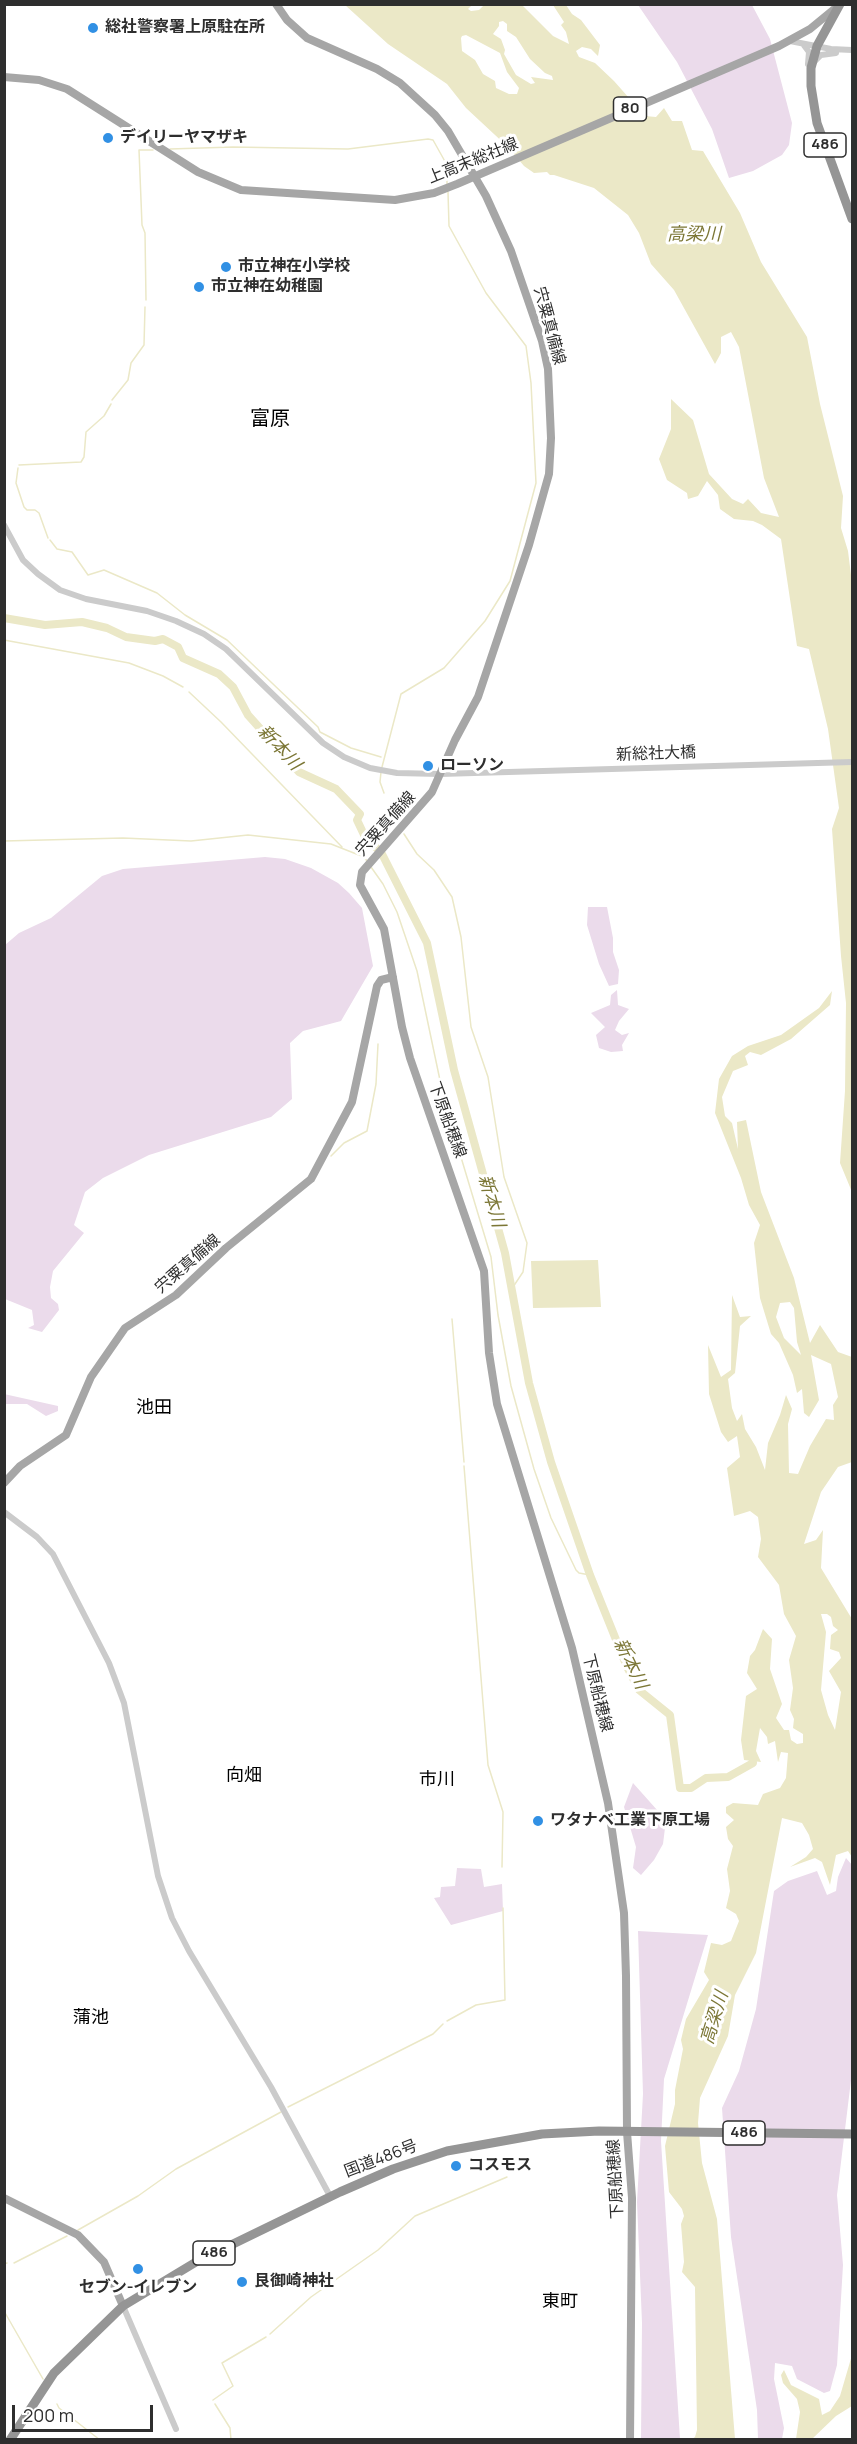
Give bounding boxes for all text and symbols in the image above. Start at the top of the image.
place label: 総社警察署上原駐在所 [105,18,265,38]
marker: 総社警察署上原駐在所 [86,21,100,35]
road number: 80 [614,97,646,121]
place label: デイリーヤマザキ [120,128,248,148]
marker: デイリーヤマザキ [101,131,115,145]
road number: 486 [804,133,846,157]
street label: 上高末総社線 [425,134,521,188]
water label: 高梁川 [667,224,721,246]
place label: 市立神在小学校 [238,257,350,277]
marker: 市立神在小学校 [219,260,233,274]
place label: 市立神在幼稚園 [211,277,323,297]
marker: 市立神在幼稚園 [192,280,206,294]
street label: 宍粟真備線 [529,285,569,367]
district label: 富原 [250,407,290,431]
water label: 新本川 [253,721,305,775]
street label: 新総社大橋 [616,743,696,765]
place label: ローソン [440,756,504,776]
marker: ローソン [421,759,435,773]
street label: 宍粟真備線 [352,788,420,860]
street label: 下原船穂線 [424,1079,470,1161]
water label: 新本川 [473,1172,509,1230]
street label: 宍粟真備線 [152,1231,224,1297]
district label: 池田 [136,1397,172,1419]
water label: 新本川 [608,1635,652,1693]
street label: 下原船穂線 [578,1652,616,1734]
district label: 向畑 [226,1765,262,1787]
district label: 市川 [419,1769,455,1791]
place label: ワタナベ工業下原工場 [550,1811,710,1831]
marker: ワタナベ工業下原工場 [531,1814,545,1828]
water label: 高梁川 [697,1989,733,2047]
district label: 蒲池 [73,2007,109,2029]
road number: 486 [723,2121,765,2145]
street label: 国道486号 [342,2136,420,2182]
street label: 下原船穂線 [604,2139,628,2219]
place label: コスモス [468,2156,532,2176]
marker: コスモス [449,2159,463,2173]
road number: 486 [193,2241,235,2265]
marker: セブン-イレブン [131,2262,145,2276]
place label: 艮御崎神社 [254,2272,334,2292]
marker: 艮御崎神社 [235,2275,249,2289]
place label: セブン-イレブン [79,2278,197,2298]
district label: 東町 [542,2291,578,2313]
scale bar [15,2393,156,2431]
text: 200 m [23,2403,74,2427]

